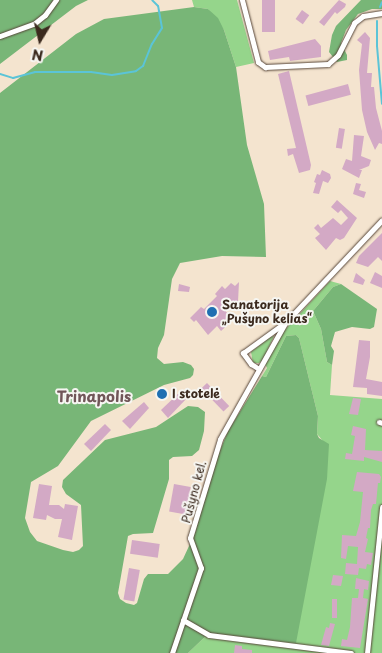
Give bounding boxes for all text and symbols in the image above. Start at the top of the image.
north arrow [15,15,65,65]
text: N [30,44,45,67]
place label: Sanatorija „Pušyno kelias“ [222,298,313,326]
marker: Sanatorija „Pušyno kelias“ [206,306,218,318]
district label: Trinapolis [57,387,131,405]
place label: I stotelė [172,387,221,401]
marker: I stotelė [156,388,168,400]
street label: Pušyno kel. [179,459,209,525]

